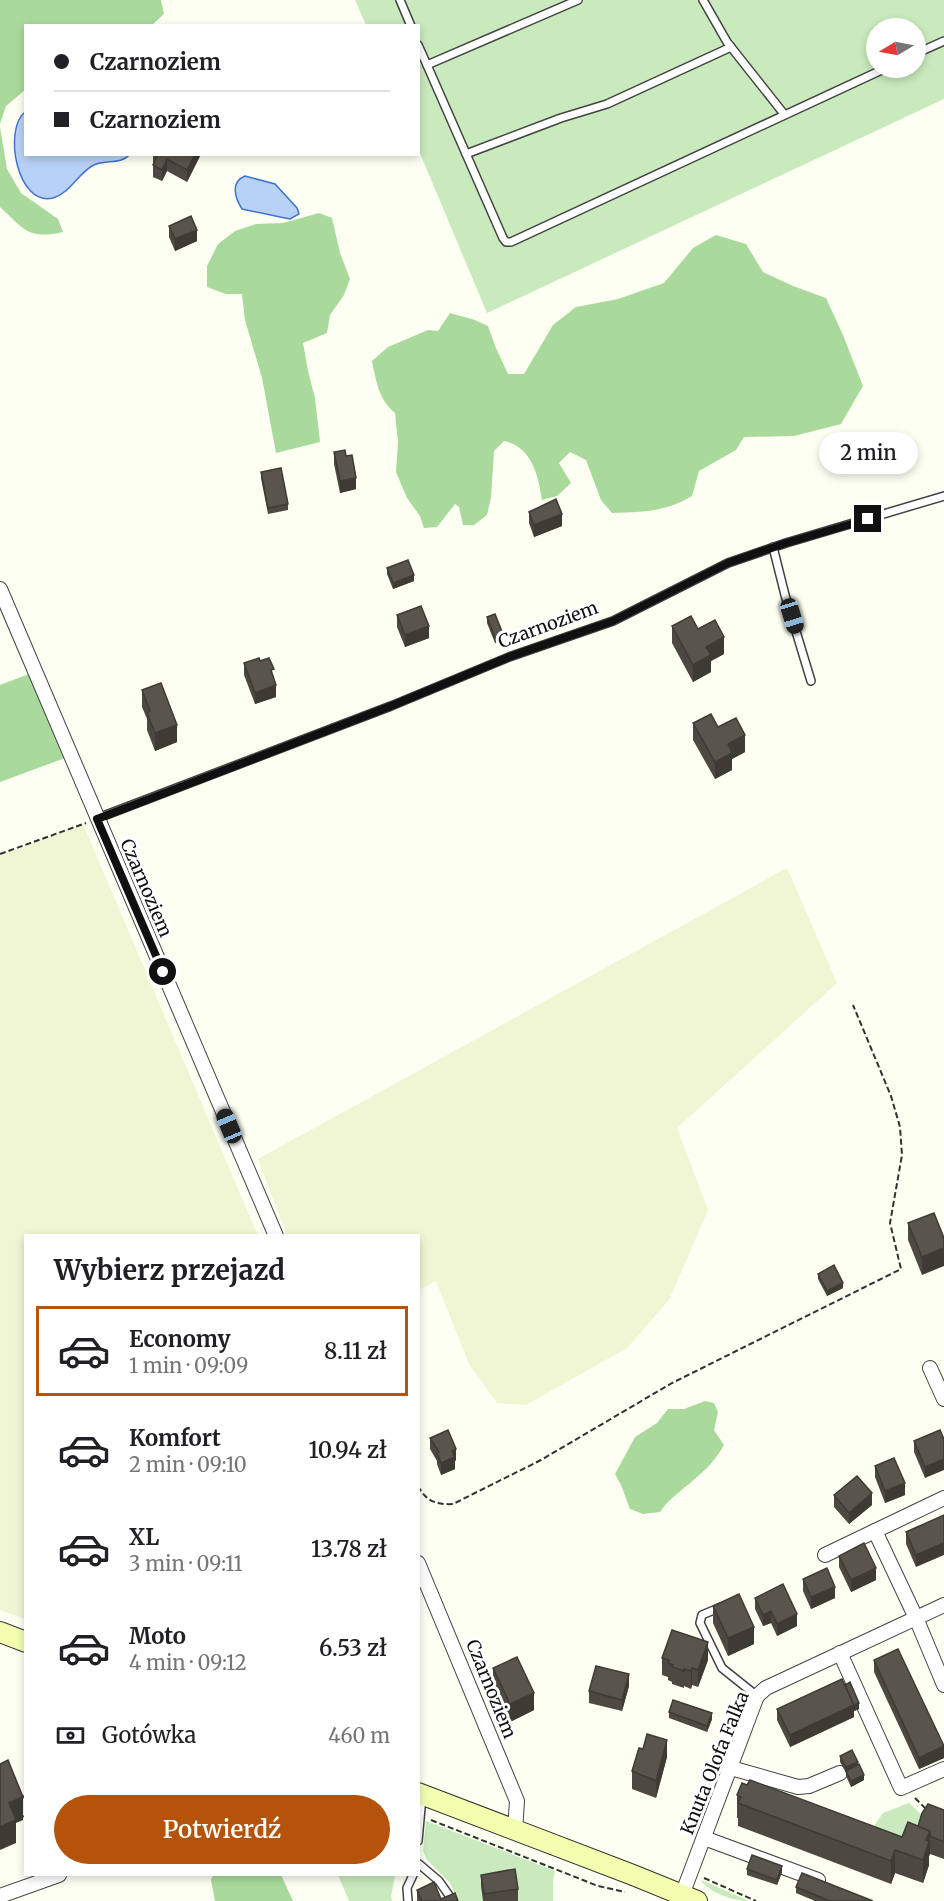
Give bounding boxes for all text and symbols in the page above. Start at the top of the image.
north arrow [866,18,926,78]
map controls [866,18,926,78]
text: Czarnoziem [90,48,221,76]
text: Czarnoziem [90,106,221,134]
callout: 2 min [818,432,918,474]
text: 2 min [840,440,897,465]
route end [854,505,881,532]
street label: Czarnoziem [495,596,601,653]
car [778,596,806,636]
street label: Czarnoziem [115,835,178,941]
route start [149,958,176,985]
car [214,1106,244,1146]
text: Wybierz przejazd [54,1253,285,1287]
icon: car [57,1324,111,1378]
text: Economy [129,1325,230,1353]
text: 8.11 zł [324,1337,387,1365]
text: 1 min · 09:09 [129,1353,248,1378]
icon: car [57,1423,111,1477]
text: Komfort [129,1424,221,1452]
text: 10.94 zł [309,1436,387,1464]
text: 2 min · 09:10 [129,1452,247,1477]
icon: car [57,1522,111,1576]
text: XL [129,1523,159,1551]
text: 13.78 zł [311,1535,387,1563]
text: 3 min · 09:11 [129,1551,243,1576]
icon: car [57,1621,111,1675]
text: Moto [129,1622,186,1650]
text: 6.53 zł [319,1634,387,1662]
street label: Czarnoziem [461,1636,522,1742]
text: 4 min · 09:12 [129,1650,247,1675]
street label: Knuta Olofa Falka [675,1687,754,1838]
icon: cash [54,1719,87,1752]
text: Gotówka [102,1721,196,1749]
text: 460 m [328,1723,390,1748]
button: Potwierdź [54,1795,390,1864]

